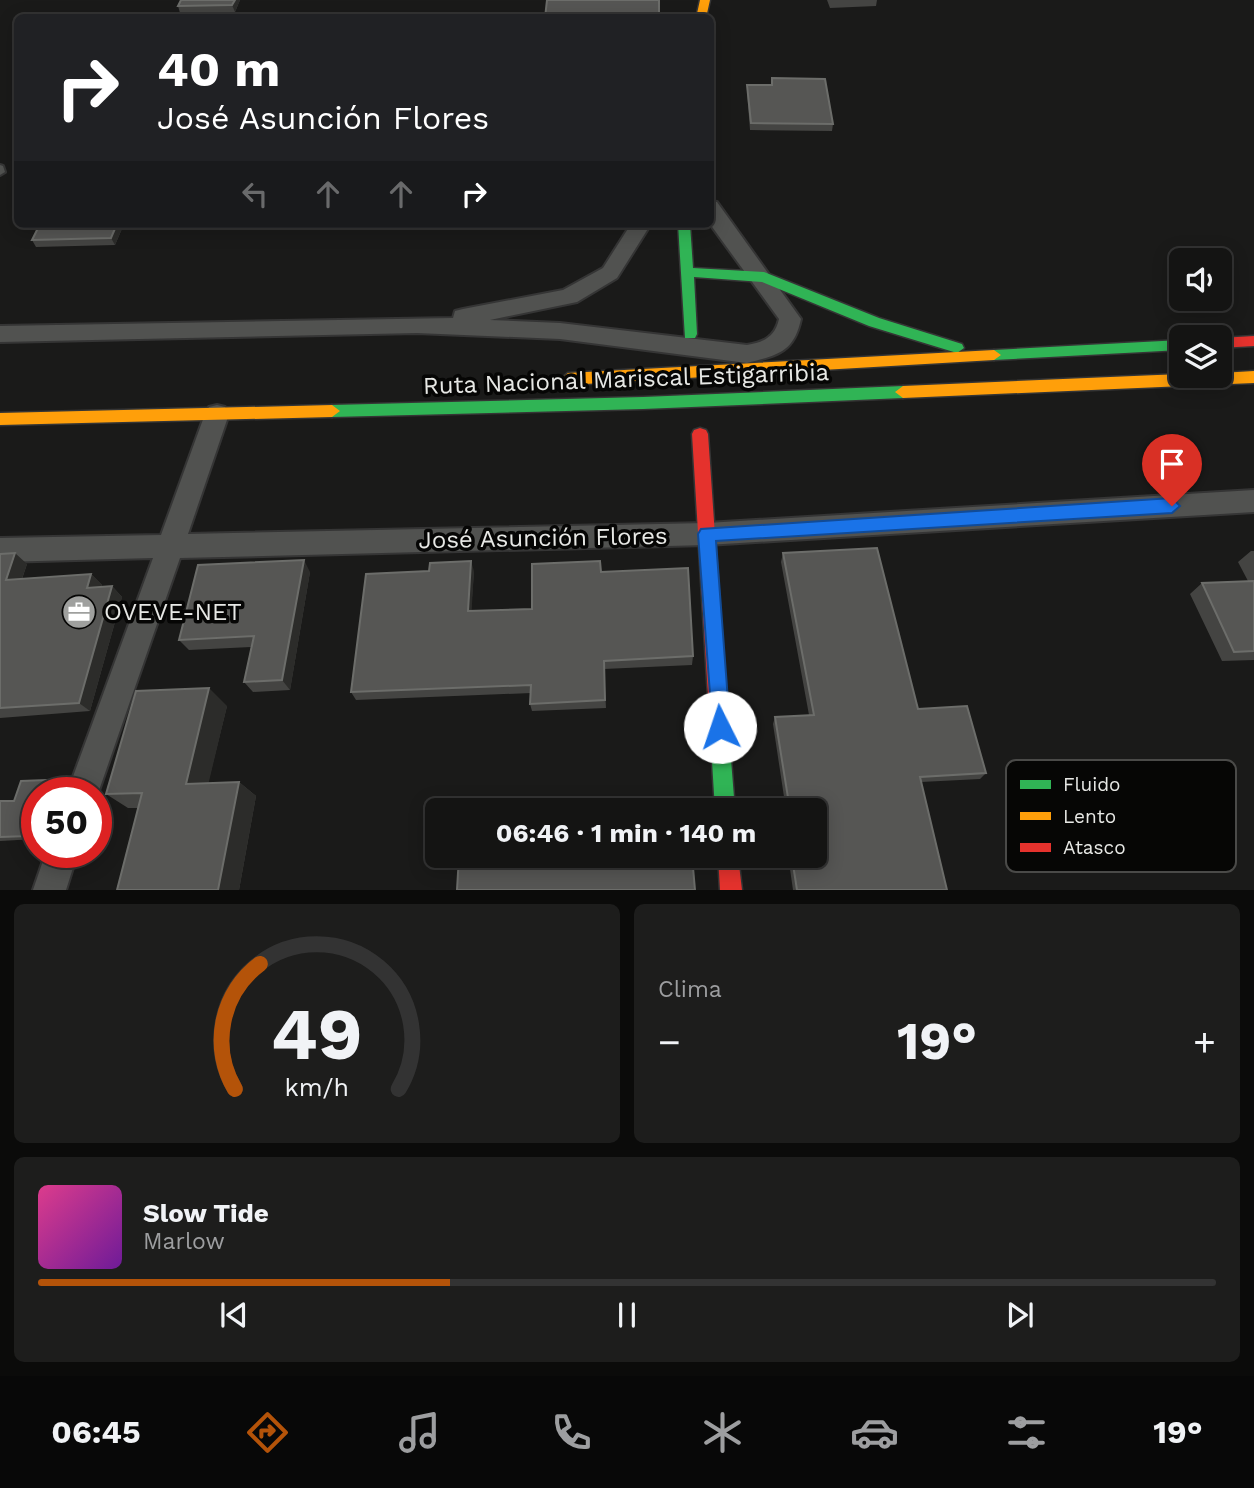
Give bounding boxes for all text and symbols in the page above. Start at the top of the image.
text: 40 m [157,40,280,98]
icon: right [42,42,133,133]
text: José Asunción Flores [157,99,489,137]
icon: left [236,175,274,213]
icon: ahead [309,175,347,213]
icon: ahead [382,175,420,213]
icon: right [455,175,493,213]
map controls [1169,248,1232,388]
button: sound [1169,248,1232,311]
button: layers [1169,325,1232,388]
street label: Ruta Nacional Mariscal Estigarribia [422,358,830,400]
pin [1142,434,1202,506]
icon: arrive [1153,445,1191,483]
street label: José Asunción Flores [418,522,668,554]
office icon: OVEVE-NET [60,593,98,631]
place label: OVEVE-NET [104,598,242,626]
position arrow [683,690,757,764]
legend [1006,760,1236,872]
text: Fluido [1063,773,1121,796]
speed limit sign: 50 [21,777,112,868]
text: Lento [1063,805,1116,828]
text: 06:46 · 1 min · 140 m [496,818,756,848]
text: Atasco [1063,836,1126,859]
text: Clima [658,976,722,1003]
text: 49 [271,992,363,1078]
text: 19° [897,1011,977,1072]
text: − [658,1020,681,1064]
text: + [1193,1020,1216,1064]
text: km/h [285,1073,349,1102]
text: Slow Tide [143,1198,269,1228]
text: Marlow [143,1228,225,1255]
icon: previous [215,1296,253,1334]
icon: pause [608,1296,646,1334]
icon: next [1001,1296,1039,1334]
icon: directions [243,1408,292,1457]
icon: music [395,1408,444,1457]
icon: phone [547,1408,596,1457]
icon: climate [698,1408,747,1457]
icon: car [850,1408,899,1457]
icon: filters [1002,1408,1051,1457]
text: 06:45 [51,1413,141,1451]
text: 19° [1153,1413,1203,1451]

